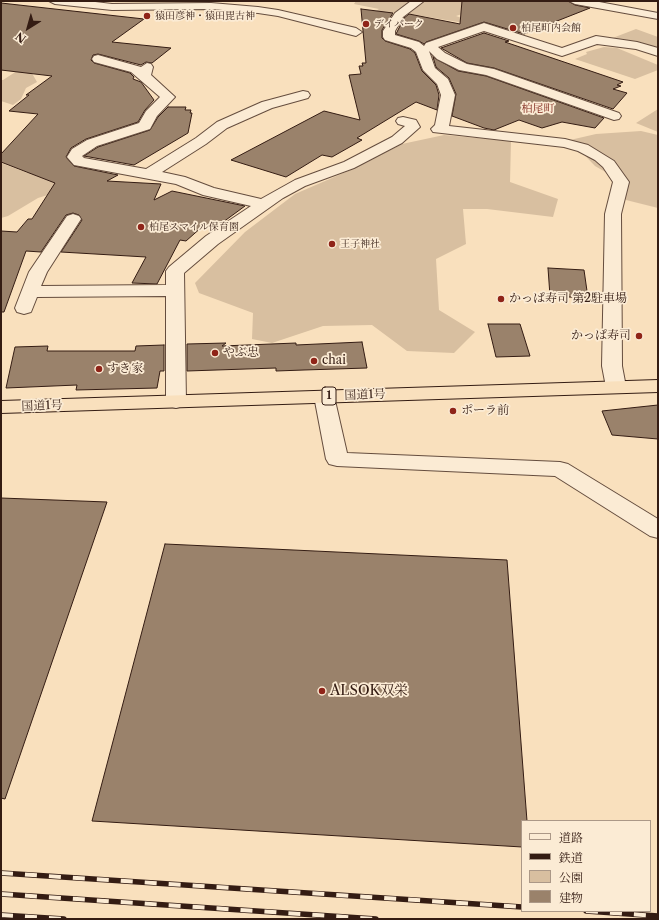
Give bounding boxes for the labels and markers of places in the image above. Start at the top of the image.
place label: 猿田彦神・猿田毘古神 [155,10,255,22]
marker: 猿田彦神・猿田毘古神 [142,11,152,21]
place label: デイパーク [374,18,424,30]
marker: デイパーク [361,19,371,29]
place label: 柏尾町内会館 [521,22,581,34]
marker: 柏尾町内会館 [508,23,518,33]
place label: 柏尾スマイル保育園 [149,221,239,233]
marker: 柏尾スマイル保育園 [136,222,146,232]
place label: 王子神社 [340,238,380,250]
marker: 王子神社 [327,239,337,249]
place label: かっぱ寿司 第2駐車場 [509,292,627,306]
marker: かっぱ寿司 第2駐車場 [496,294,506,304]
place label: かっぱ寿司 [571,329,631,343]
marker: かっぱ寿司 [634,331,644,341]
place label: やぶ忠 [223,346,259,360]
marker: やぶ忠 [210,348,220,358]
place label: chai [322,354,346,368]
marker: chai [309,356,319,366]
place label: すき家 [107,362,143,376]
marker: すき家 [94,364,104,374]
place label: ポーラ前 [461,404,509,418]
marker: ポーラ前 [448,406,458,416]
place label: ALSOK双栄 [330,683,408,699]
marker: ALSOK双栄 [317,686,327,696]

